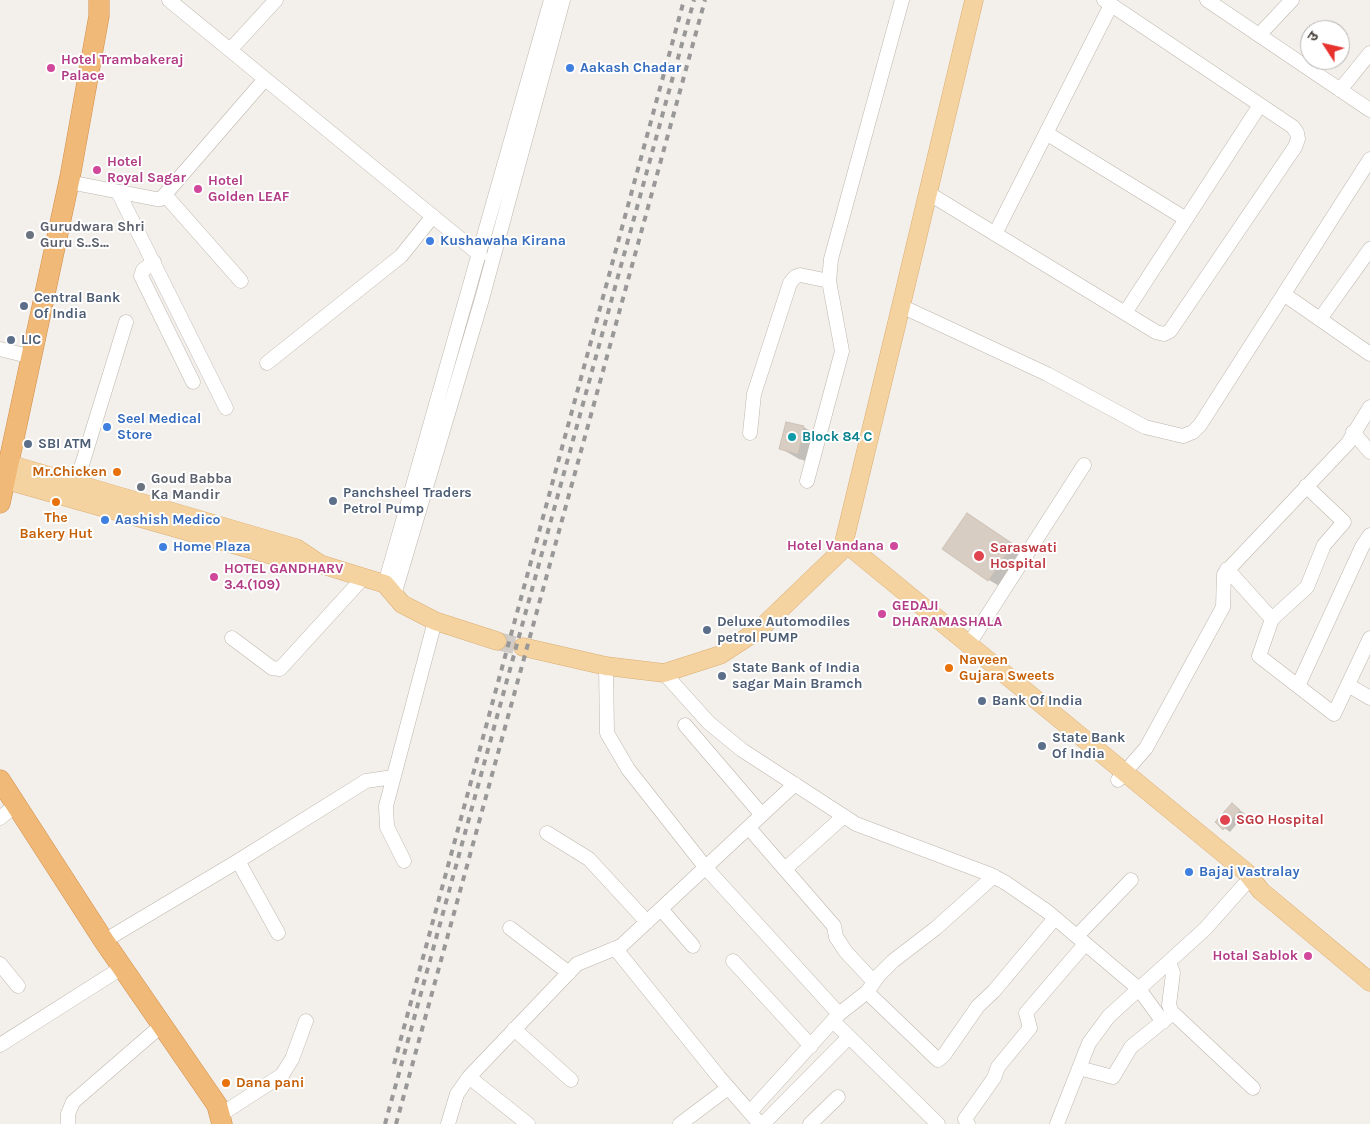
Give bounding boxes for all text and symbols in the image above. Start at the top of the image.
north arrow [1300,20,1350,70]
text: उ [1304,28,1322,45]
place label: Hotel Trambakeraj Palace [61,52,184,84]
place label: Aakash Chadar [580,60,681,76]
marker: Hotel Trambakeraj Palace [45,62,57,74]
marker: Aakash Chadar [564,62,576,74]
place label: Hotel Royal Sagar [107,154,186,186]
marker: Hotel Royal Sagar [91,164,103,176]
place label: Hotel Golden LEAF [208,173,289,206]
marker: Hotel Golden LEAF [192,183,204,195]
place label: Gurudwara Shri Guru S..S... [40,219,145,252]
marker: Gurudwara Shri Guru S..S... [24,229,36,241]
place label: Kushawaha Kirana [440,233,566,249]
marker: Kushawaha Kirana [424,235,436,247]
place label: Central Bank Of India [34,290,120,322]
marker: Central Bank Of India [18,300,30,312]
place label: LIC [21,332,41,348]
marker: LIC [5,334,17,346]
place label: Seel Medical Store [117,411,201,444]
marker: Seel Medical Store [101,421,113,433]
place label: Block 84 C [802,429,872,445]
marker: Block 84 C [786,431,798,443]
place label: SBI ATM [38,436,92,452]
marker: SBI ATM [22,438,34,450]
place label: Mr.Chicken [32,464,107,480]
marker: Mr.Chicken [111,466,123,478]
place label: Goud Babba Ka Mandir [151,471,232,504]
marker: Goud Babba Ka Mandir [135,481,147,493]
place label: Panchsheel Traders Petrol Pump [343,485,472,518]
marker: Panchsheel Traders Petrol Pump [327,495,339,507]
marker: The Bakery Hut [50,496,62,508]
place label: The Bakery Hut [19,510,93,542]
place label: Aashish Medico [115,512,220,528]
marker: Aashish Medico [99,514,111,526]
place label: Hotel Vandana [787,538,884,554]
place label: Home Plaza [173,539,251,555]
marker: Hotel Vandana [888,540,900,552]
place label: Saraswati Hospital [990,540,1057,572]
marker: Home Plaza [157,541,169,553]
marker: Saraswati Hospital [972,549,986,563]
place label: HOTEL GANDHARV 3.4.(109) [224,561,344,594]
marker: HOTEL GANDHARV 3.4.(109) [208,571,220,583]
place label: GEDAJI DHARAMASHALA [892,598,1002,630]
marker: GEDAJI DHARAMASHALA [876,608,888,620]
place label: Deluxe Automodiles petrol PUMP [717,614,850,646]
marker: Deluxe Automodiles petrol PUMP [701,624,713,636]
place label: Naveen Gujara Sweets [959,652,1055,684]
place label: State Bank of India sagar Main Bramch [732,660,862,692]
marker: Naveen Gujara Sweets [943,662,955,674]
marker: State Bank of India sagar Main Bramch [716,670,728,682]
place label: Bank Of India [992,693,1082,709]
marker: Bank Of India [976,695,988,707]
place label: State Bank Of India [1052,730,1125,762]
marker: State Bank Of India [1036,740,1048,752]
place label: SGO Hospital [1236,812,1324,828]
marker: SGO Hospital [1218,813,1232,827]
place label: Bajaj Vastralay [1199,864,1300,880]
marker: Bajaj Vastralay [1183,866,1195,878]
place label: Hotal Sablok [1213,948,1298,964]
marker: Hotal Sablok [1302,950,1314,962]
place label: Dana pani [236,1075,304,1091]
marker: Dana pani [220,1077,232,1089]

